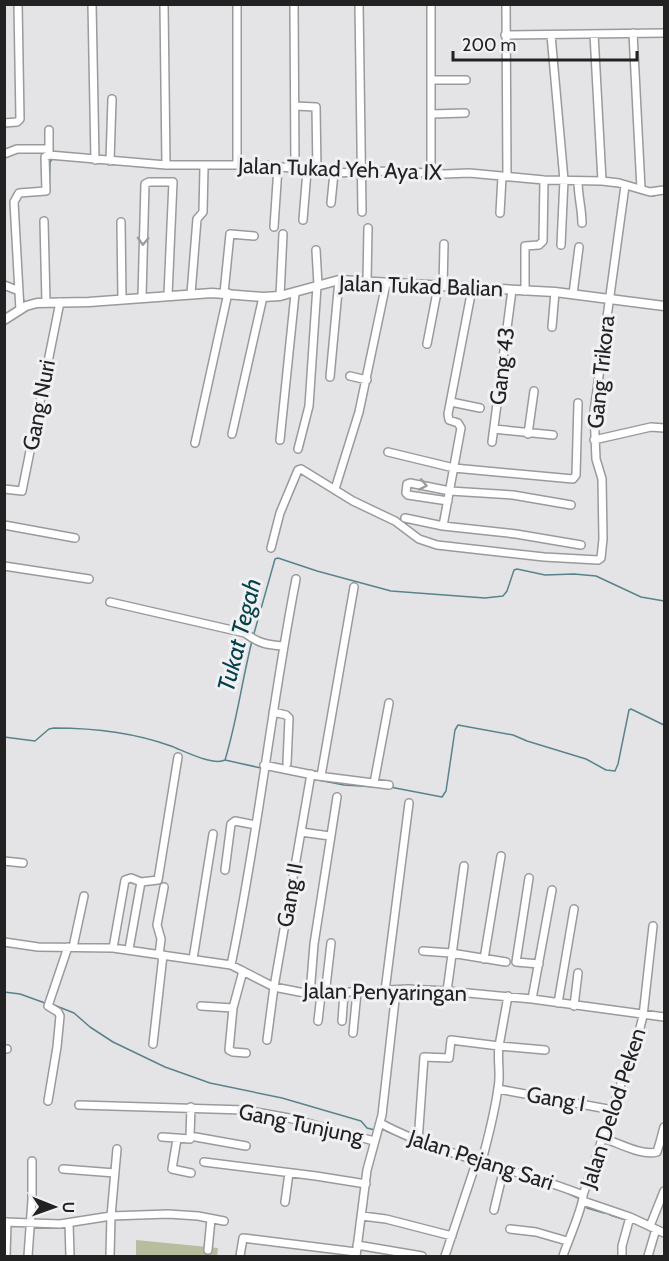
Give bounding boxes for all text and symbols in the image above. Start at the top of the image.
scale bar [453,24,638,62]
text: 200 m [462,34,516,56]
street label: Jalan Tukad Yeh Aya IX [236,152,443,186]
one-way arrow [137,236,150,245]
street label: Jalan Tukad Balian [337,270,504,302]
street label: Gang Trikora [582,314,620,430]
street label: Gang 43 [484,326,520,406]
street label: Gang Nuri [17,357,61,453]
one-way arrow [418,478,428,491]
water label: Tukat Tegah [211,575,267,695]
street label: Gang II [271,861,309,929]
street label: Jalan Penyaringan [302,977,467,1007]
street label: Jalan Delod Peken [574,1024,652,1192]
street label: Gang I [525,1081,587,1117]
street label: Gang Tunjung [236,1098,367,1151]
street label: Jalan Pejang Sari [404,1124,557,1196]
north arrow [24,1177,84,1237]
text: U [59,1201,78,1213]

